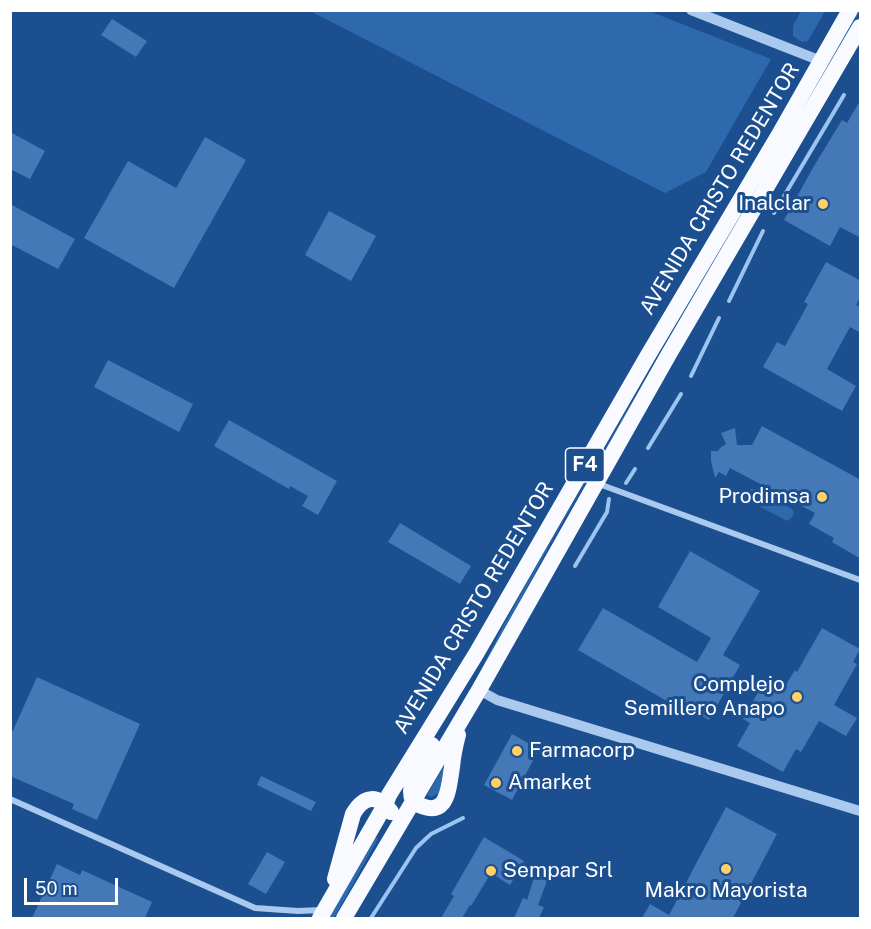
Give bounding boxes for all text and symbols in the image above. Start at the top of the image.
street label: AVENIDA CRISTO REDENTOR [635,58,805,320]
place label: Inalclar [738,191,811,217]
marker: Inalclar [816,197,830,211]
road number: F4 [566,448,604,482]
street label: AVENIDA CRISTO REDENTOR [389,477,559,739]
place label: Prodimsa [718,484,810,510]
marker: Prodimsa [815,490,829,504]
place label: Complejo Semillero Anapo [624,672,785,722]
marker: Complejo Semillero Anapo [790,690,804,704]
place label: Farmacorp [529,738,635,764]
marker: Farmacorp [510,744,524,758]
place label: Amarket [508,770,592,796]
marker: Amarket [489,776,503,790]
place label: Sempar Srl [503,858,613,884]
marker: Makro Mayorista [719,862,733,876]
marker: Sempar Srl [484,864,498,878]
scale bar [27,866,122,904]
text: 50 m [35,878,78,899]
place label: Makro Mayorista [644,878,808,904]

